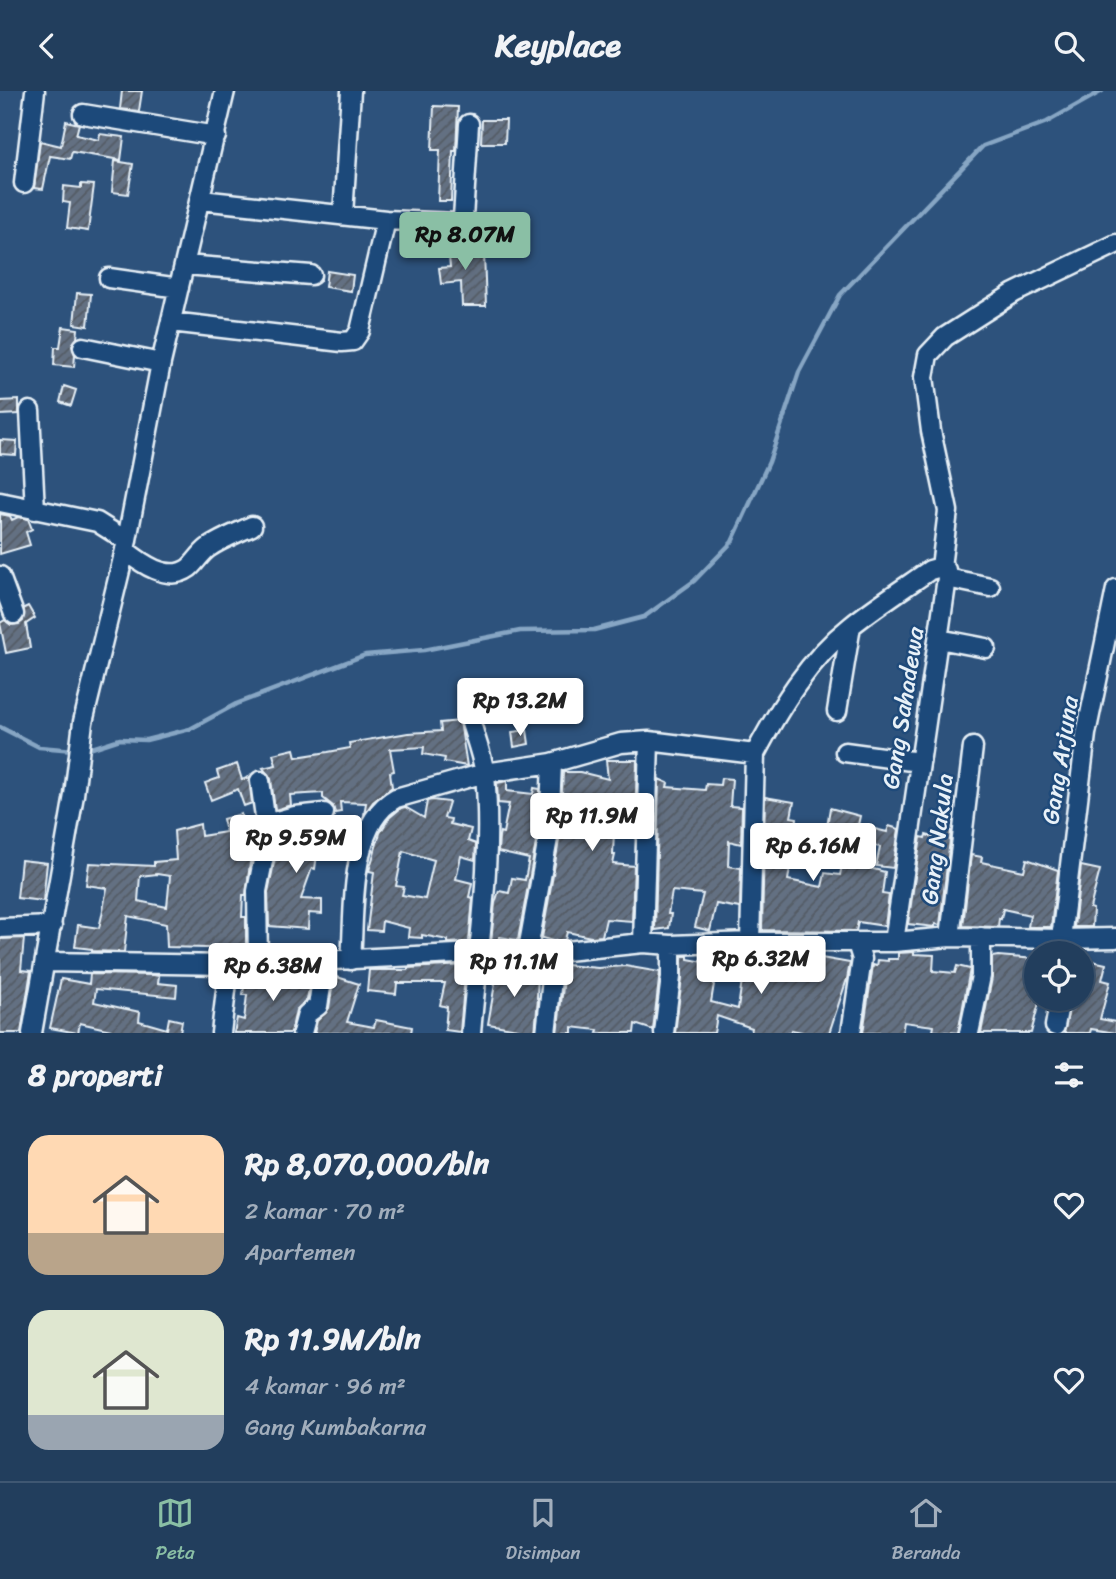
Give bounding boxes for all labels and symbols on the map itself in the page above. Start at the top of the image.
pin: Rp 8.07M [393,213,537,272]
street label: Gang Sahadewa [869,623,937,792]
pin: Rp 13.2M [448,679,592,738]
street label: Gang Arjuna [1029,692,1091,827]
street label: Gang Nakula [908,771,966,907]
pin: Rp 11.9M [520,793,664,853]
pin: Rp 9.59M [224,815,368,875]
pin: Rp 6.16M [741,823,885,883]
pin: Rp 6.32M [689,937,833,996]
pin: Rp 11.1M [442,939,586,999]
pin: Rp 6.38M [201,943,345,1003]

